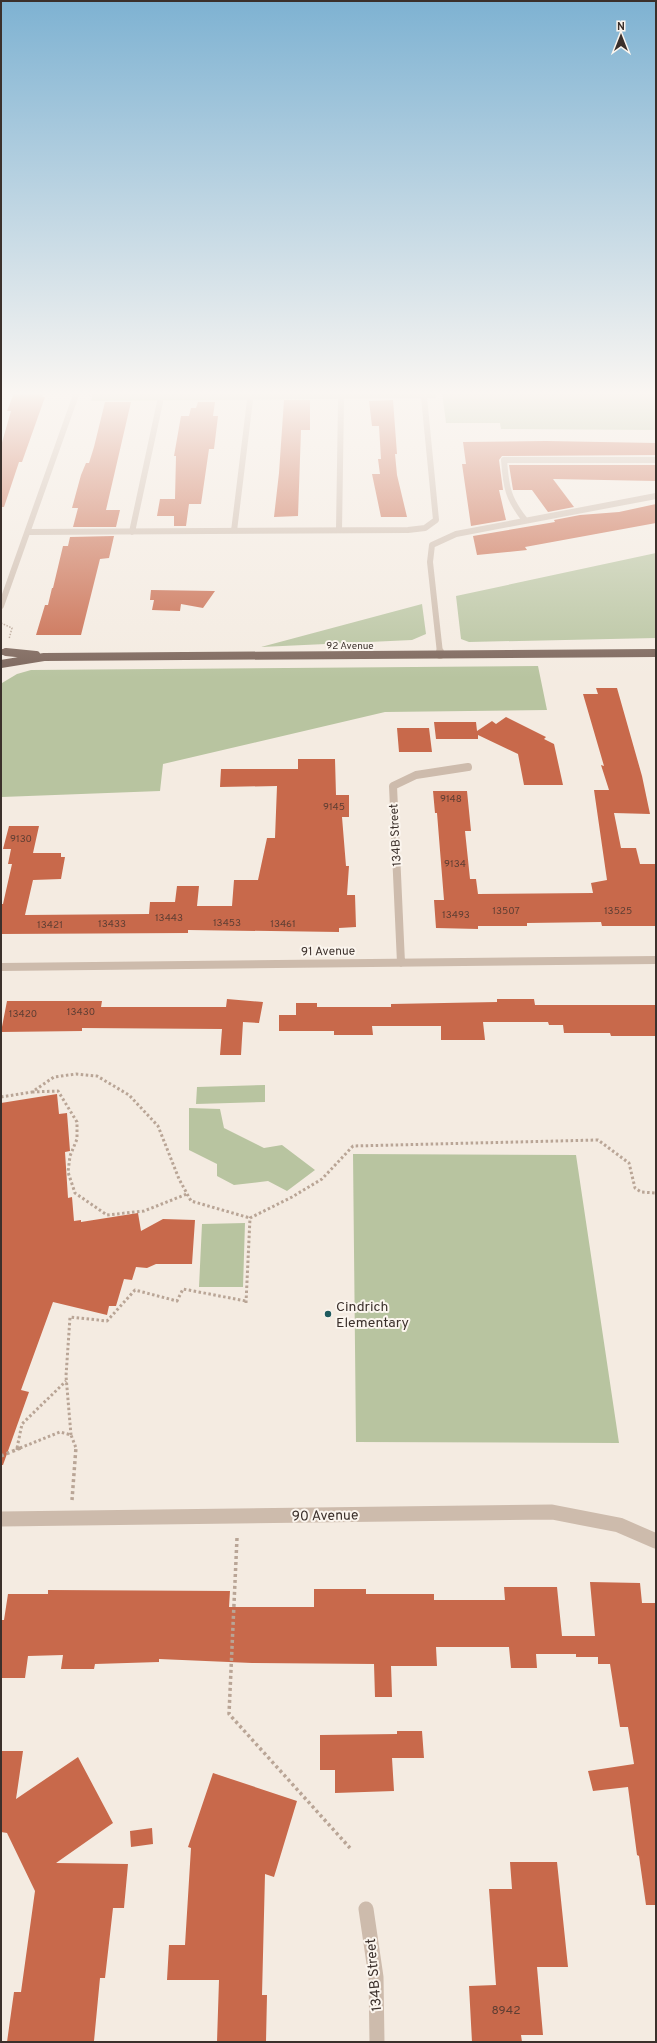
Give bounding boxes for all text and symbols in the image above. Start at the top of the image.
north arrow [601,16,641,56]
text: N [617,20,625,34]
street label: 92 Avenue [326,640,374,653]
house number: 9148 [440,793,462,806]
house number: 9145 [323,801,345,814]
street label: 134B Street [386,803,406,867]
house number: 9130 [10,833,32,846]
house number: 9134 [444,858,466,871]
house number: 13507 [492,905,520,918]
house number: 13525 [604,905,632,918]
house number: 13493 [442,909,470,922]
house number: 13443 [155,912,183,925]
house number: 13453 [213,917,241,930]
house number: 13433 [98,918,126,931]
house number: 13461 [270,918,296,931]
house number: 13421 [37,919,63,932]
street label: 91 Avenue [301,944,355,960]
house number: 13430 [67,1006,95,1019]
house number: 13420 [9,1008,37,1021]
place label: Cindrich Elementary [336,1299,409,1332]
marker: Cindrich Elementary [323,1309,333,1319]
street label: 90 Avenue [291,1507,359,1526]
street label: 134B Street [363,1938,386,2012]
house number: 8942 [491,2003,521,2019]

